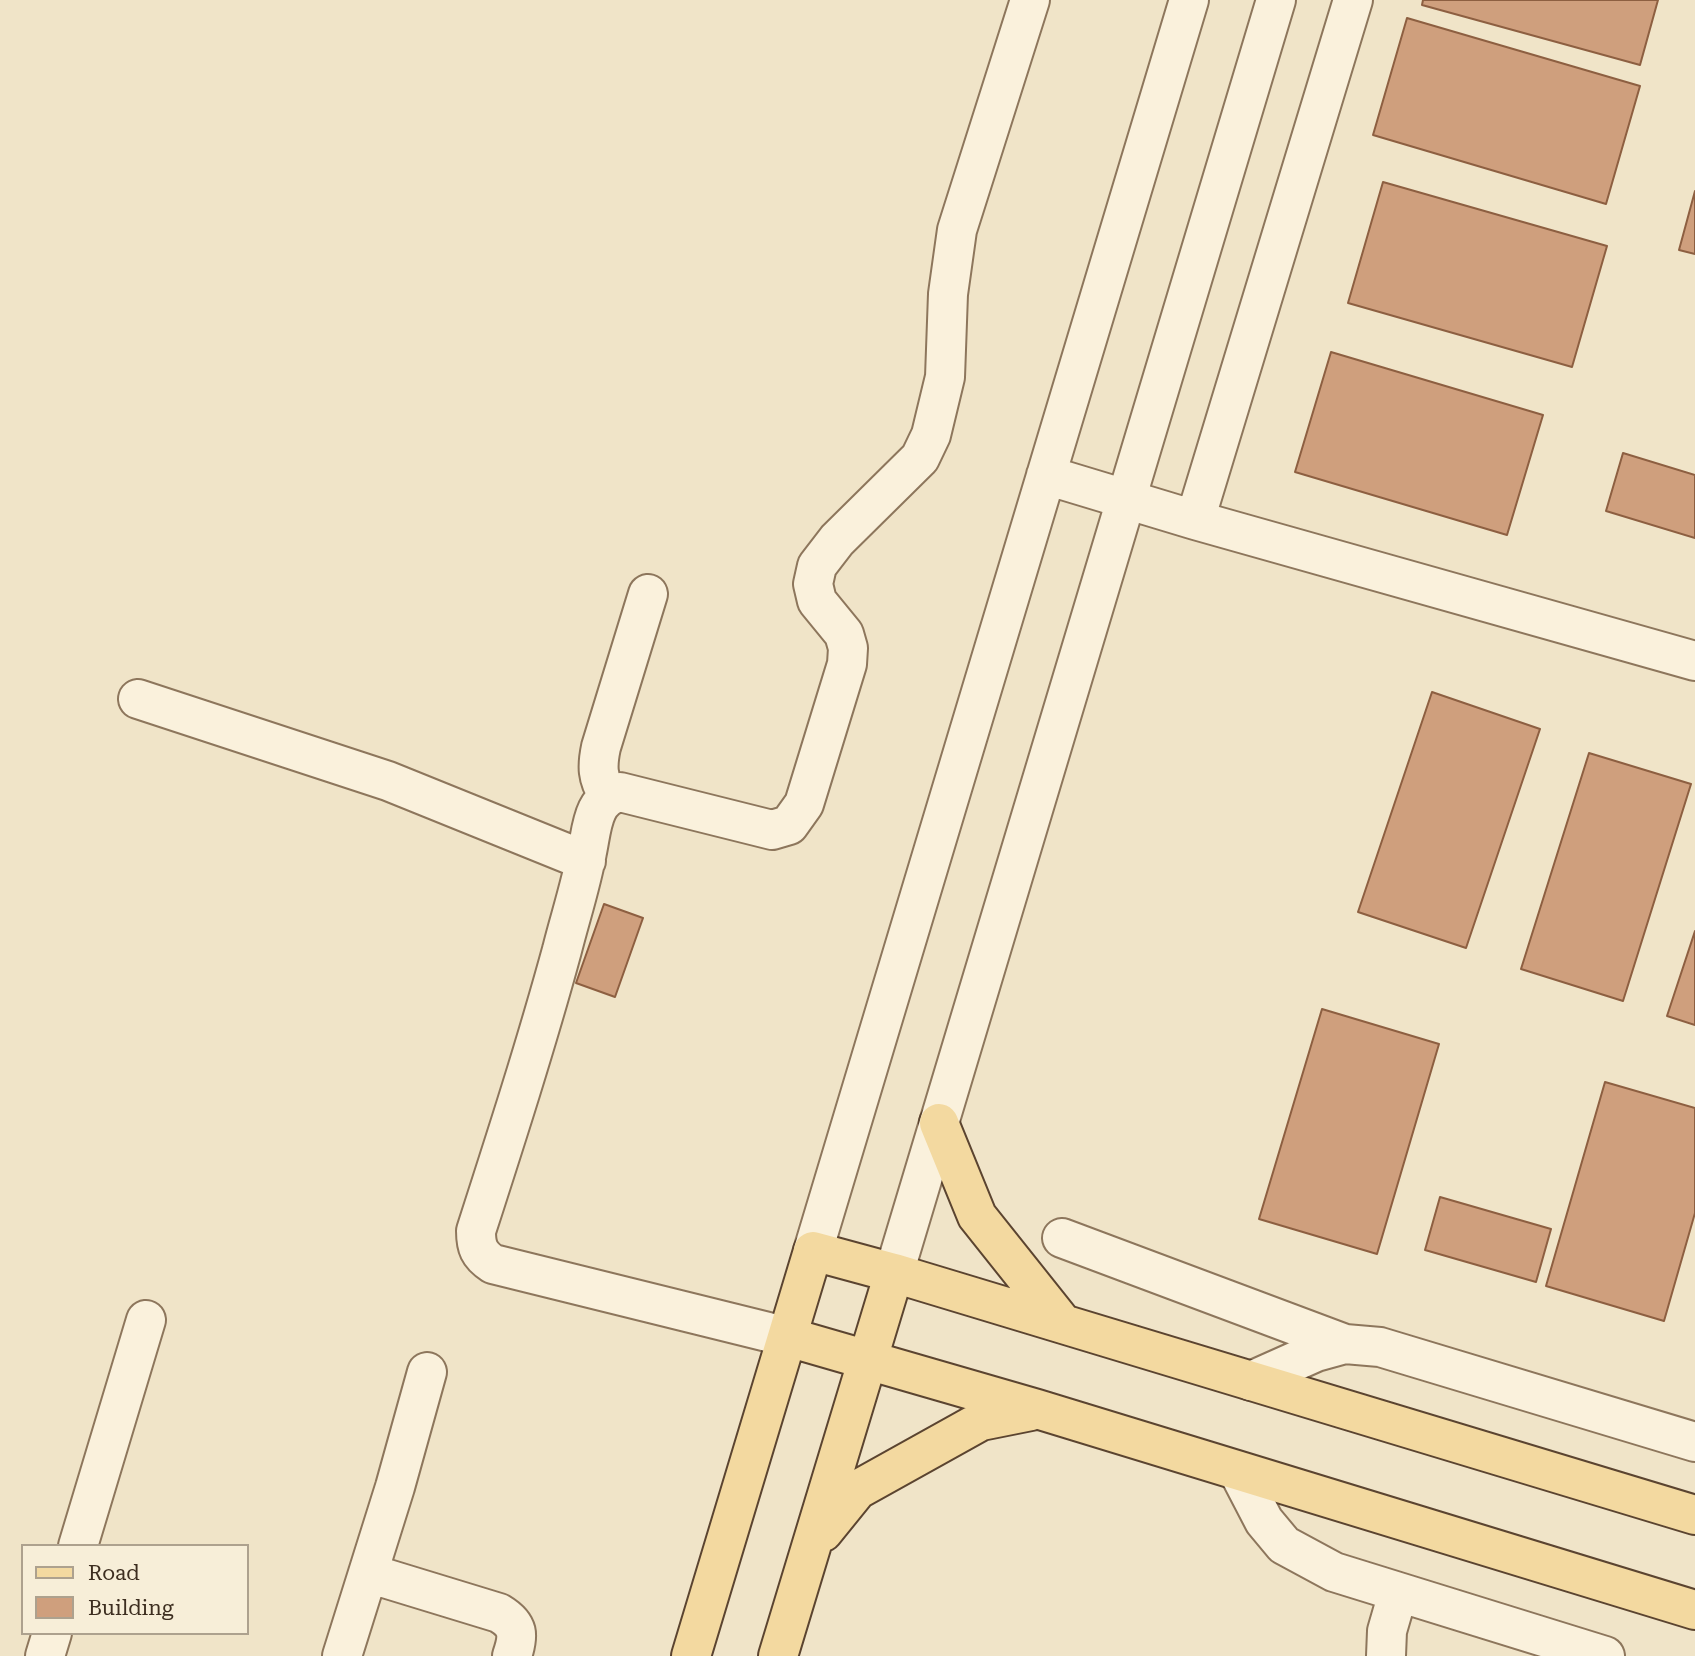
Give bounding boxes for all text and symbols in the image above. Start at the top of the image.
legend [21,1544,248,1635]
text: Road [88,1561,140,1585]
text: Building [88,1596,174,1620]

